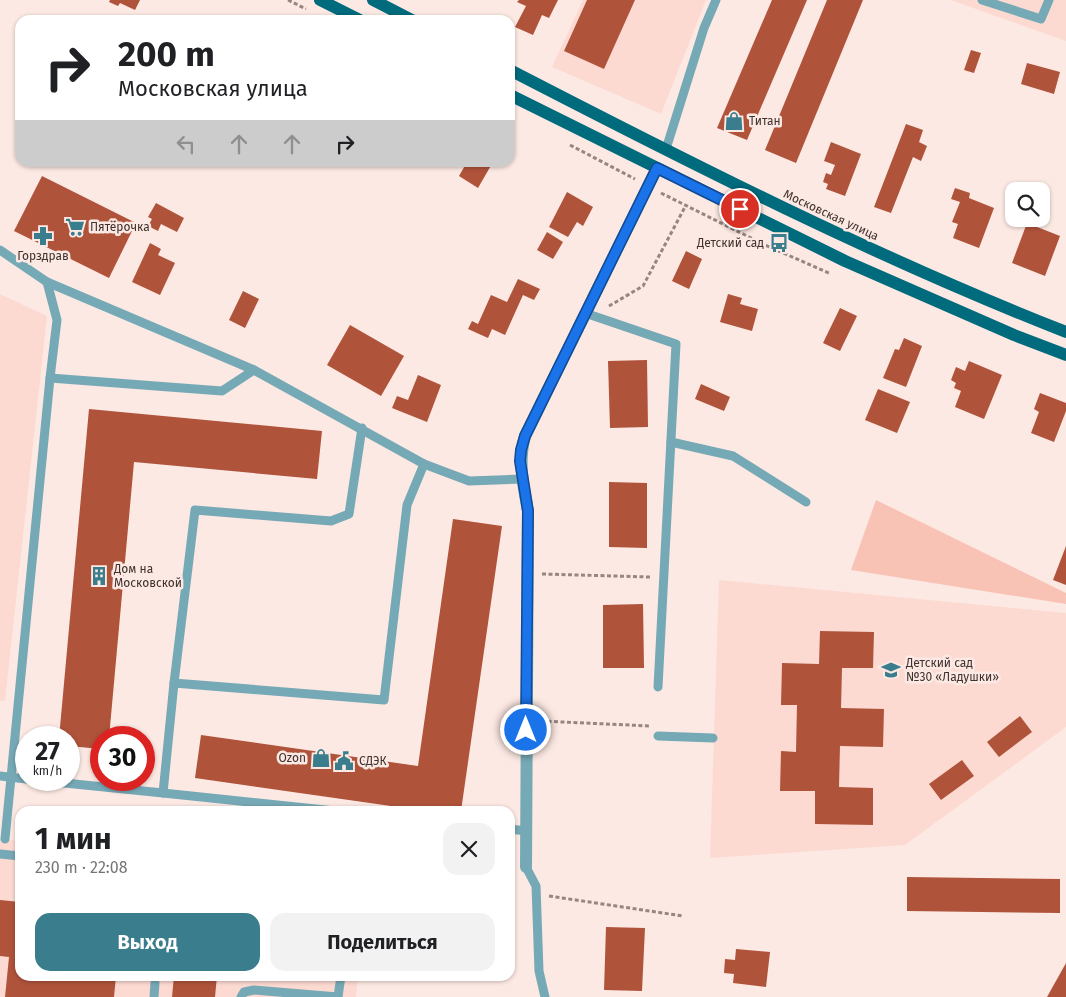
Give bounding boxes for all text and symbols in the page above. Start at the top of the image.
text: 200 m [118,33,215,75]
icon: right [35,35,100,100]
text: Московская улица [118,75,308,102]
shop icon: Титан [723,110,745,132]
place label: Титан [749,114,781,128]
icon: left [172,130,200,158]
icon: ahead [225,130,253,158]
icon: ahead [278,130,306,158]
icon: right [331,130,359,158]
map controls [1005,182,1050,227]
button: search [1005,182,1050,227]
street label: Московская улица [781,187,881,243]
pin [719,188,761,230]
icon: arrive [726,195,754,223]
supermarket icon: Пятёрочка [64,216,86,238]
place label: Пятёрочка [90,220,150,234]
pharmacy icon: Горздрав [32,225,54,247]
bus stop icon: Детский сад [768,232,790,254]
place label: Детский сад [696,236,764,250]
place label: Горздрав [17,249,69,263]
place label: Дом на Московской [113,562,182,590]
building icon: Дом на Московской [88,565,110,587]
place label: Детский сад №30 «Ладушки» [905,656,999,684]
school or university icon: Детский сад №30 «Ладушки» [880,659,902,681]
position arrow [499,703,551,755]
speed limit sign: 30 [90,726,155,791]
text: 27 [35,737,60,767]
shop icon: Ozon [310,747,332,769]
public building icon: СДЭК [333,750,355,772]
place label: Ozon [279,751,306,765]
place label: СДЭК [359,754,387,768]
text: km/h [33,764,62,778]
text: 1 мин [35,821,112,857]
button: close [443,823,495,875]
text: 230 m · 22:08 [35,858,127,877]
button: Выход [35,913,260,971]
button: Поделиться [270,913,495,971]

